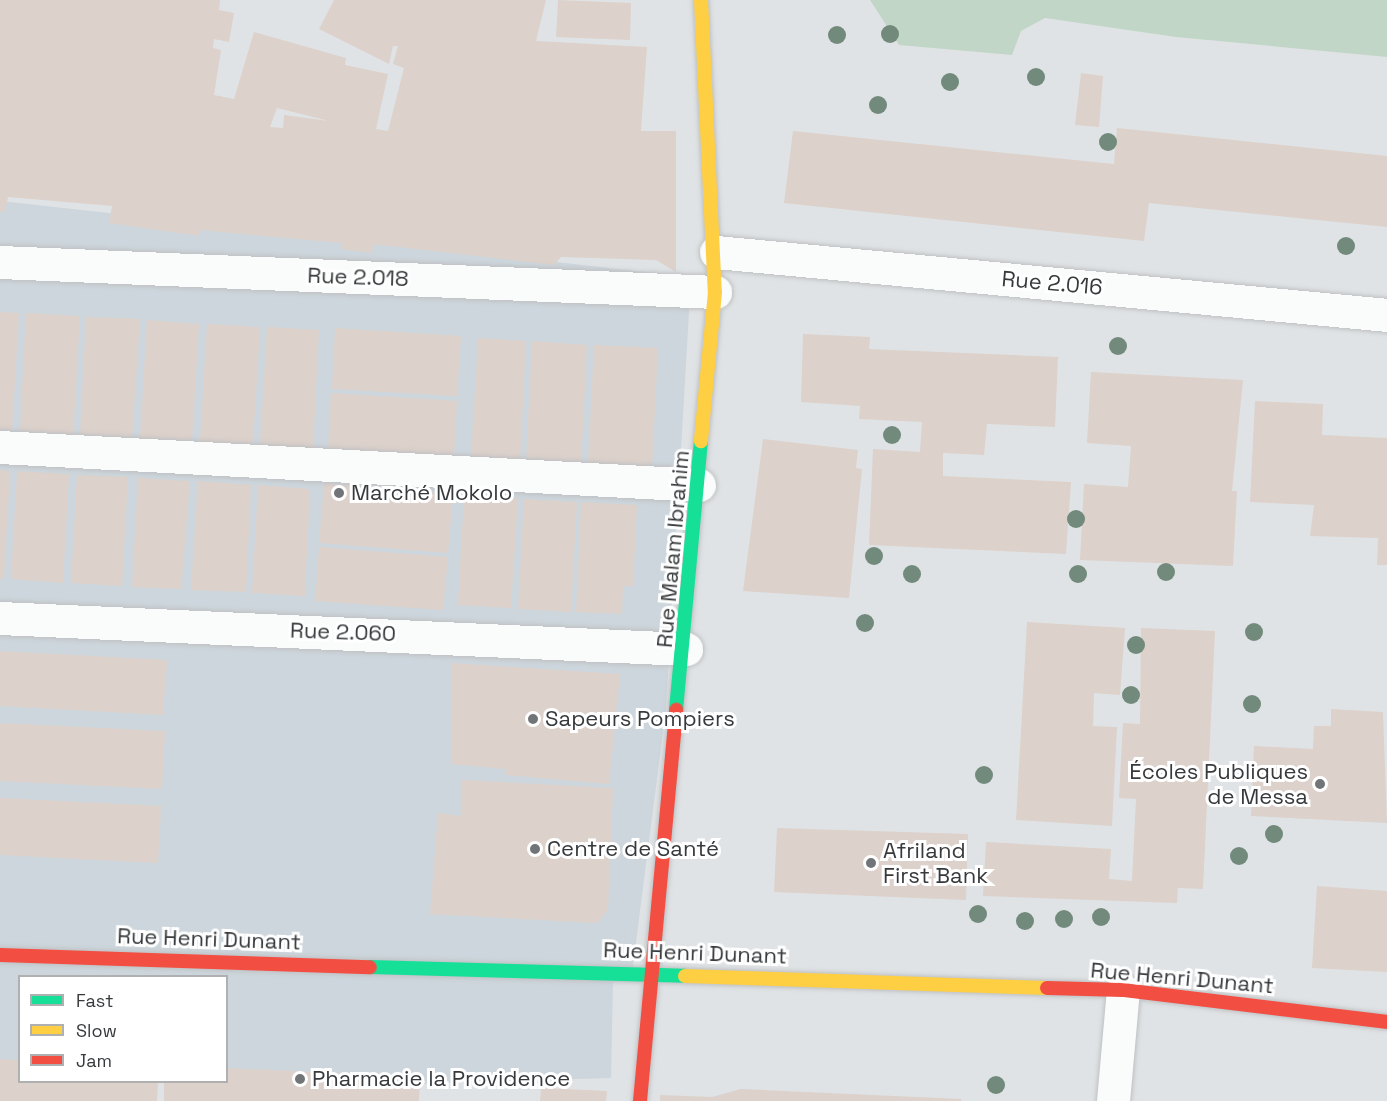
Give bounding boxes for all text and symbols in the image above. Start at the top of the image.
street label: Rue 2.018 [307,262,409,292]
street label: Rue 2.016 [1000,265,1104,301]
street label: Rue Malam Ibrahim [651,449,695,649]
place label: Marché Mokolo [351,480,512,506]
marker: Marché Mokolo [332,486,346,500]
street label: Rue 2.060 [289,617,397,647]
place label: Sapeurs Pompiers [545,706,735,732]
marker: Sapeurs Pompiers [526,712,540,726]
place label: Écoles Publiques de Messa [1129,758,1308,810]
marker: Écoles Publiques de Messa [1313,777,1327,791]
place label: Centre de Santé [547,836,719,862]
place label: Afriland First Bank [883,837,988,888]
marker: Centre de Santé [528,842,542,856]
marker: Afriland First Bank [864,856,878,870]
street label: Rue Henri Dunant [117,923,301,955]
street label: Rue Henri Dunant [603,937,787,969]
street label: Rue Henri Dunant [1089,957,1275,999]
legend [18,975,228,1083]
text: Fast [76,989,113,1012]
text: Slow [76,1019,117,1042]
text: Jam [76,1049,112,1072]
place label: Pharmacie la Providence [312,1066,570,1092]
marker: Pharmacie la Providence [293,1072,307,1086]

